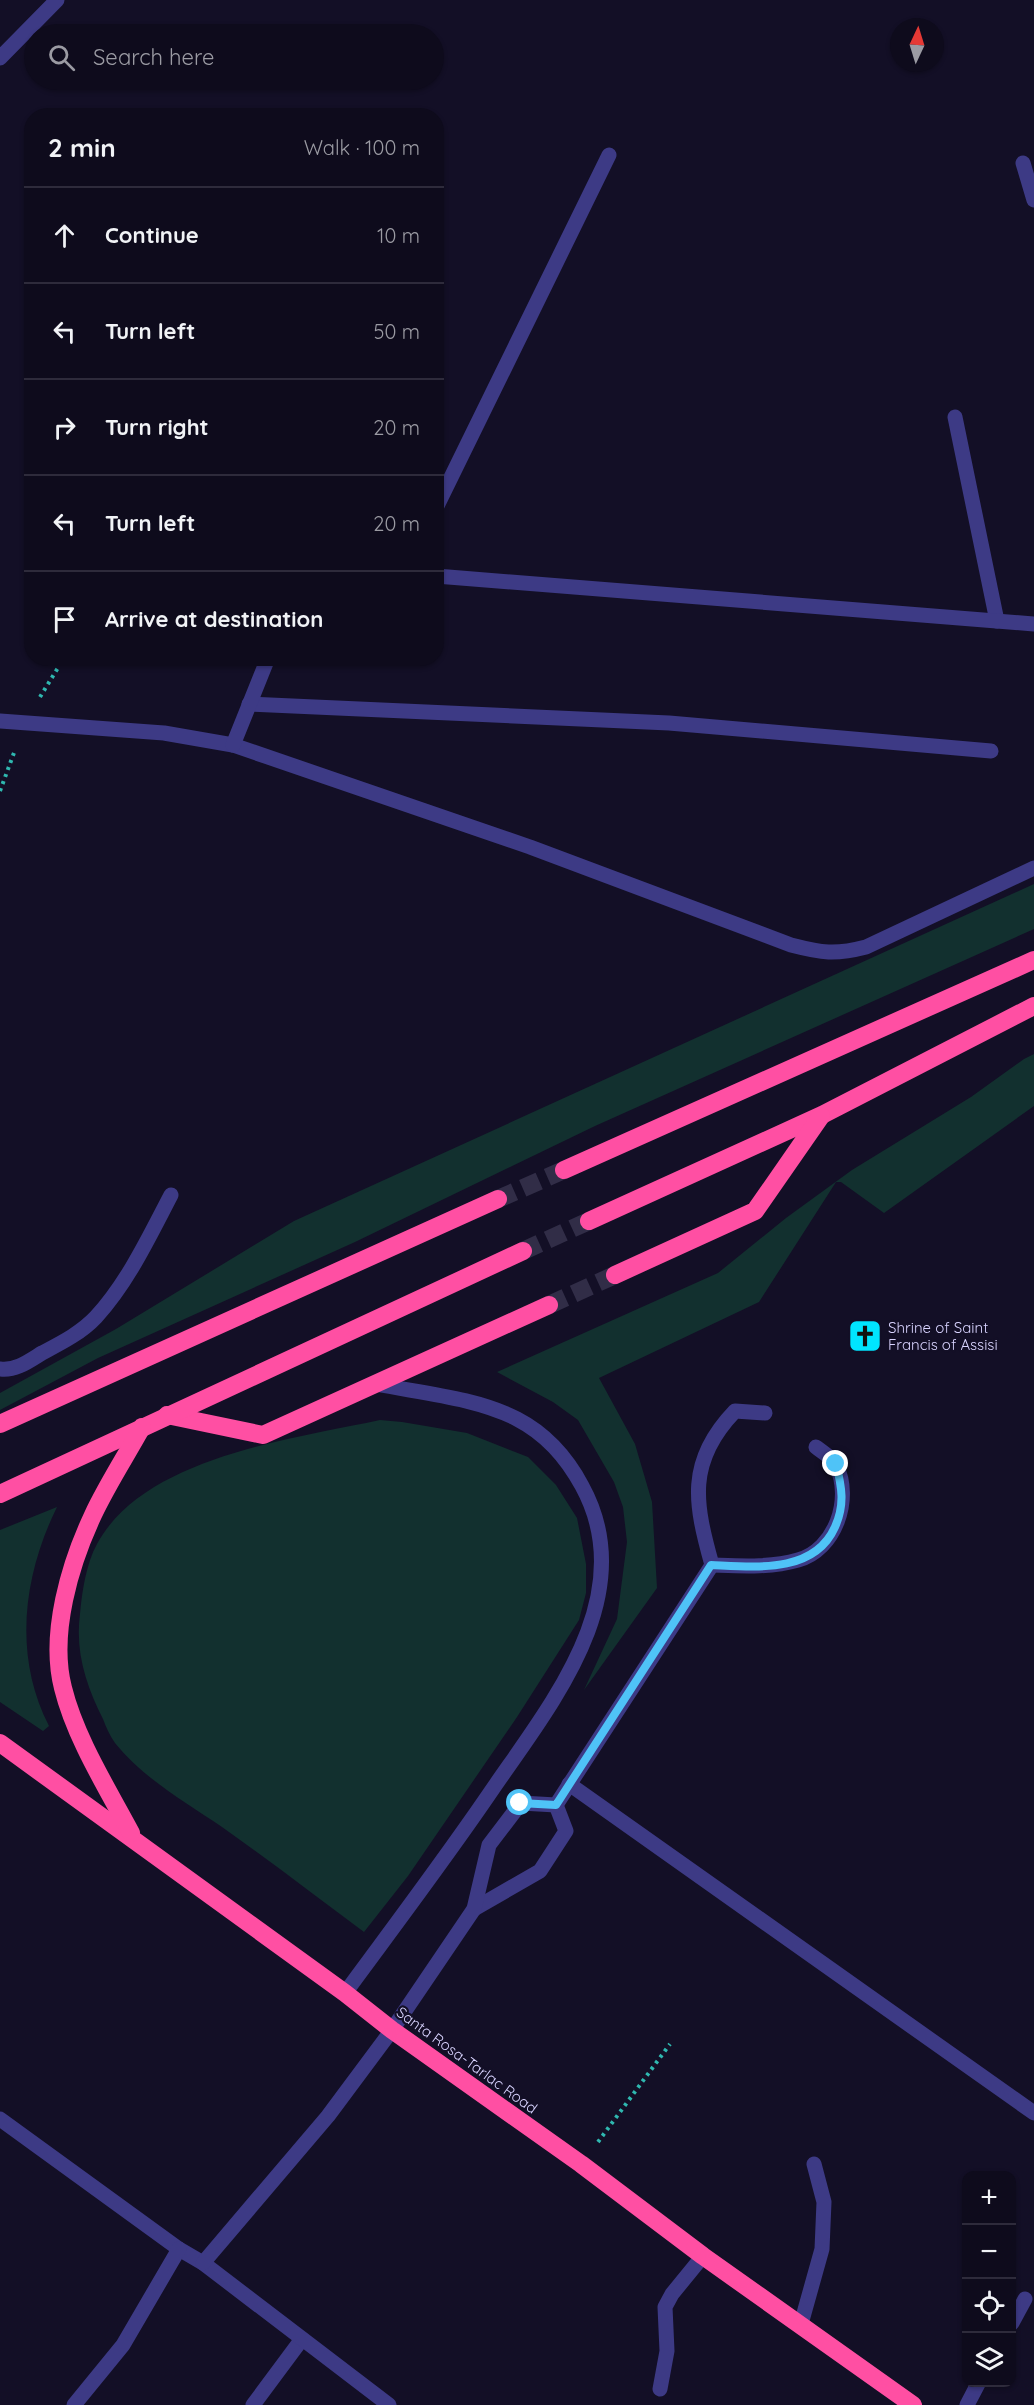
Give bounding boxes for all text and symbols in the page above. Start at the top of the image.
north arrow [890,18,944,72]
search box [24,24,444,90]
icon: search [45,41,78,74]
text: Search here [93,43,214,71]
text: 2 min [48,131,116,164]
text: Walk · 100 m [304,135,420,160]
icon: ahead [48,219,81,252]
text: Continue [105,221,199,249]
text: 10 m [377,223,420,248]
icon: left [48,315,81,348]
text: Turn left [105,317,195,345]
text: 50 m [374,319,420,344]
icon: right [48,411,81,444]
text: Turn right [105,413,209,441]
text: 20 m [373,415,420,440]
icon: left [48,507,81,540]
text: Turn left [105,509,195,537]
text: 20 m [373,511,420,536]
icon: arrive [48,603,81,636]
text: Arrive at destination [105,605,323,633]
church icon: Shrine of Saint Francis of Assisi [847,1318,883,1354]
place label: Shrine of Saint Francis of Assisi [888,1318,998,1354]
route end [822,1450,848,1476]
route start [506,1789,532,1815]
street label: Santa Rosa-Tarlac Road [393,2002,541,2118]
map controls [962,2171,1016,2387]
button: + [962,2171,1016,2225]
button: − [962,2225,1016,2279]
button: locate [962,2279,1016,2333]
button: layers [962,2333,1016,2387]

